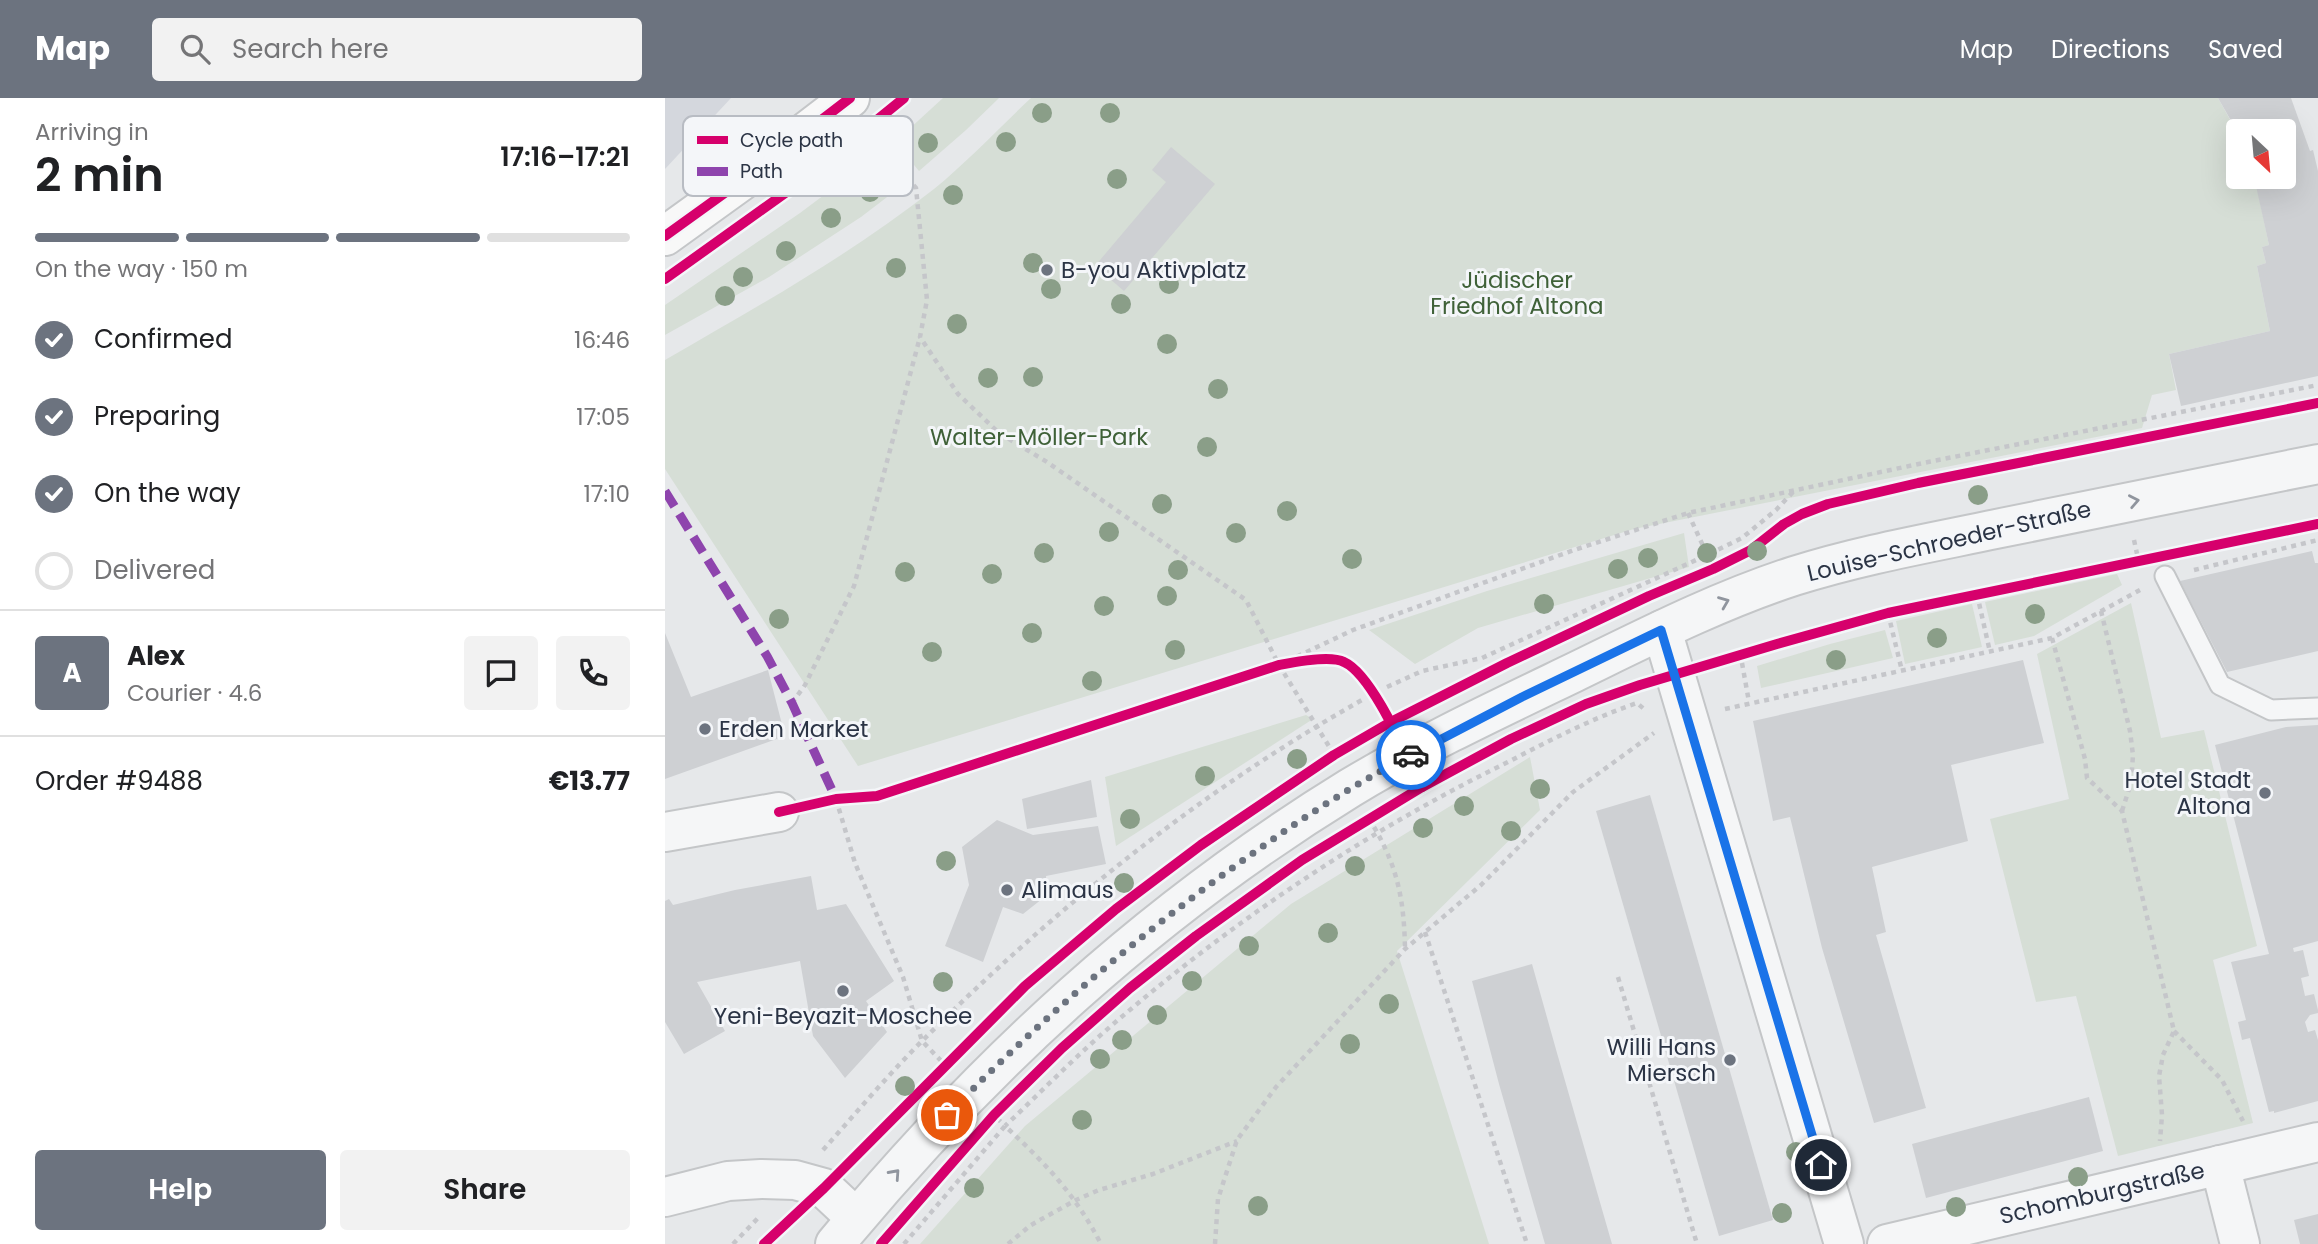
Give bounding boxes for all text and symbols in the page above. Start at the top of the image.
search box [152,18,642,81]
text: Map [35,25,110,72]
icon: search [176,30,214,68]
text: Search here [232,31,389,67]
text: Map [1960,33,2013,66]
text: Directions [2051,33,2170,66]
text: Saved [2208,33,2283,66]
text: Arriving in [35,116,149,148]
legend [683,116,913,196]
north arrow [2226,119,2296,189]
map controls [2226,119,2296,189]
text: Cycle path [740,127,843,154]
text: 17:16–17:21 [500,139,630,175]
text: 2 min [35,143,164,207]
text: Path [740,158,783,185]
text: On the way · 150 m [35,253,248,285]
place label: B-you Aktivplatz [1061,254,1246,286]
marker: B-you Aktivplatz [1039,262,1055,278]
park label: Jüdischer Friedhof Altona [1430,264,1604,322]
icon: check [35,321,73,359]
text: Confirmed [94,321,232,357]
text: 16:46 [574,324,630,356]
icon: check [35,398,73,436]
text: Preparing [94,398,220,434]
text: 17:05 [576,401,630,433]
park label: Walter-Möller-Park [930,421,1148,453]
icon: check [35,475,73,513]
text: On the way [94,475,241,511]
text: 17:10 [583,478,630,510]
street label: Louise-Schroeder-Straße [1804,493,2094,589]
one-way arrow [2128,494,2140,509]
text: Delivered [94,552,215,588]
one-way arrow [1716,596,1729,610]
button: chat [464,636,538,710]
button: phone [556,636,630,710]
text: Alex [127,638,185,674]
text: A [62,655,82,691]
text: Courier · 4.6 [127,677,262,709]
place label: Erden Market [719,713,868,745]
courier [1376,720,1446,790]
marker: Erden Market [697,721,713,737]
icon: car [1392,736,1430,774]
text: Order #9488 [35,763,203,799]
text: €13.77 [549,763,630,799]
place label: Hotel Stadt Altona [2125,764,2251,822]
marker: Hotel Stadt Altona [2257,785,2273,801]
place label: Alimaus [1021,874,1114,906]
marker: Alimaus [999,882,1015,898]
marker: Yeni-Beyazit-Moschee [835,983,851,999]
place label: Yeni-Beyazit-Moschee [714,1000,972,1032]
place label: Willi Hans Miersch [1607,1031,1716,1089]
marker: Willi Hans Miersch [1722,1052,1738,1068]
pin [917,1085,977,1145]
icon: bag [928,1096,966,1134]
pin [1791,1135,1851,1195]
icon: home [1802,1146,1840,1184]
button: Help [35,1150,326,1230]
button: Share [340,1150,630,1230]
street label: Schomburgstraße [1996,1154,2208,1232]
one-way arrow [887,1169,900,1182]

